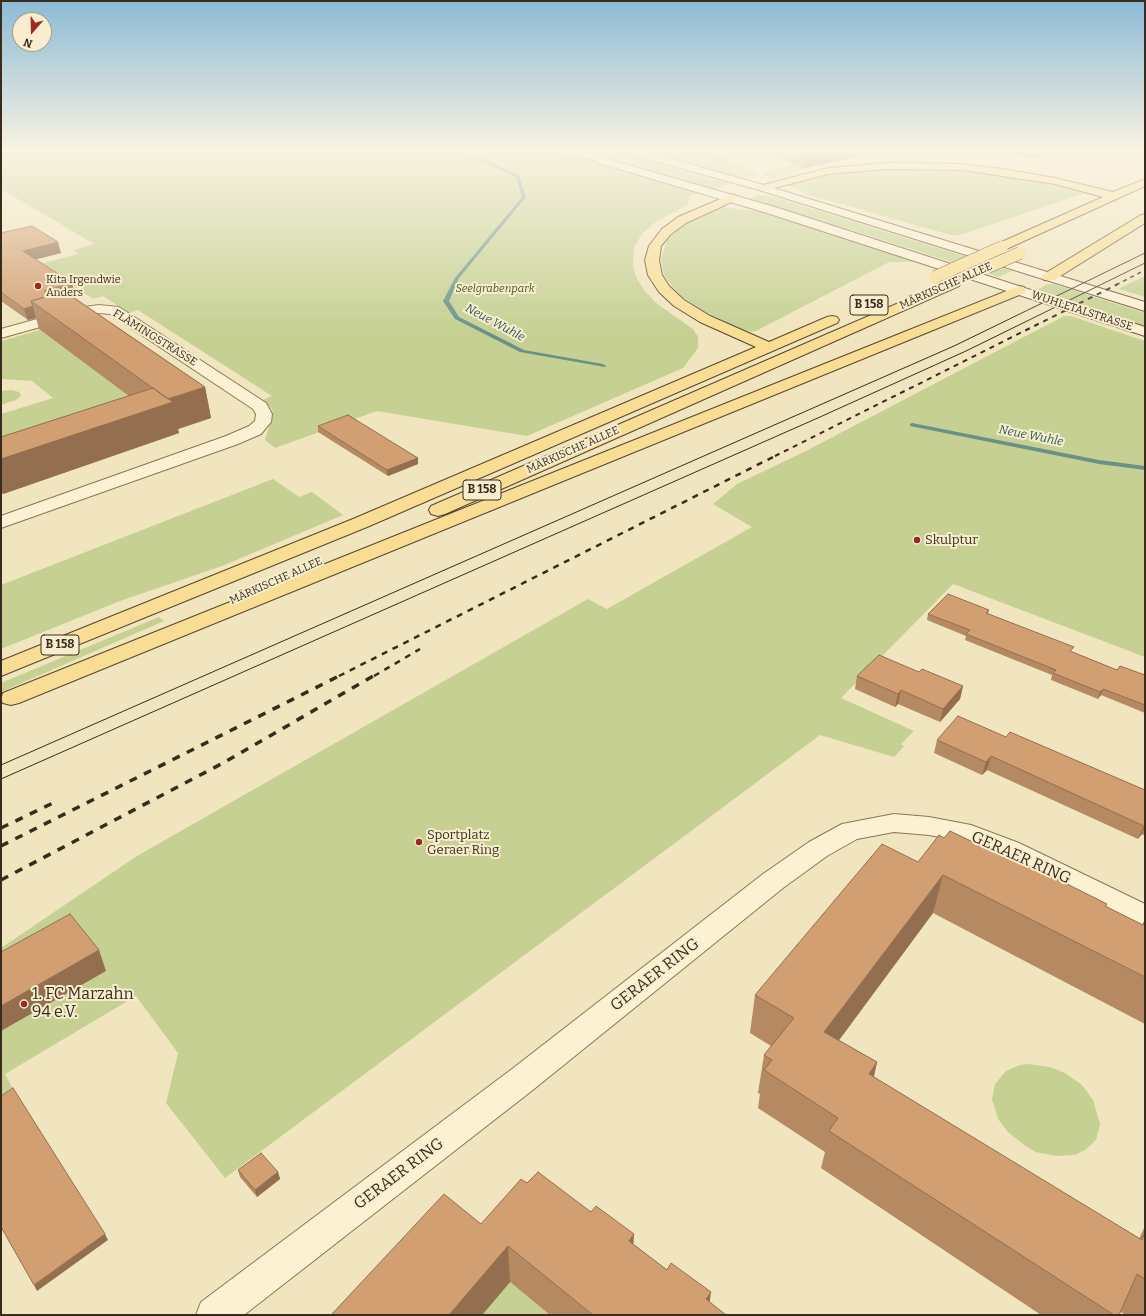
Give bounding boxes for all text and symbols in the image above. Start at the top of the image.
north arrow [12,12,52,52]
text: N [22,35,34,50]
street label: MÄRKISCHE ALLEE [898,260,994,312]
place label: Kita Irgendwie Anders [46,273,121,299]
marker: Kita Irgendwie Anders [33,281,43,291]
park label: Seelgrabenpark [455,282,535,296]
street label: WUHLETALSTRASSE [1030,288,1134,334]
road number: B 158 [850,295,888,315]
water label: Neue Wuhle [463,301,527,345]
street label: FLÄMINGSTRASSE [110,307,200,369]
water label: Neue Wuhle [997,423,1065,449]
street label: MÄRKISCHE ALLEE [525,424,621,476]
road number: B 158 [463,480,501,500]
place label: Skulptur [925,532,978,548]
marker: Skulptur [912,535,922,545]
street label: MÄRKISCHE ALLEE [228,555,324,607]
road number: B 158 [41,635,79,655]
place label: Sportplatz Geraer Ring [427,827,499,858]
street label: GERAER RING [968,827,1074,889]
marker: Sportplatz Geraer Ring [414,837,424,847]
street label: GERAER RING [607,934,703,1016]
place label: 1. FC Marzahn 94 e.V. [32,985,134,1023]
marker: 1. FC Marzahn 94 e.V. [19,999,29,1009]
street label: GERAER RING [350,1134,448,1214]

